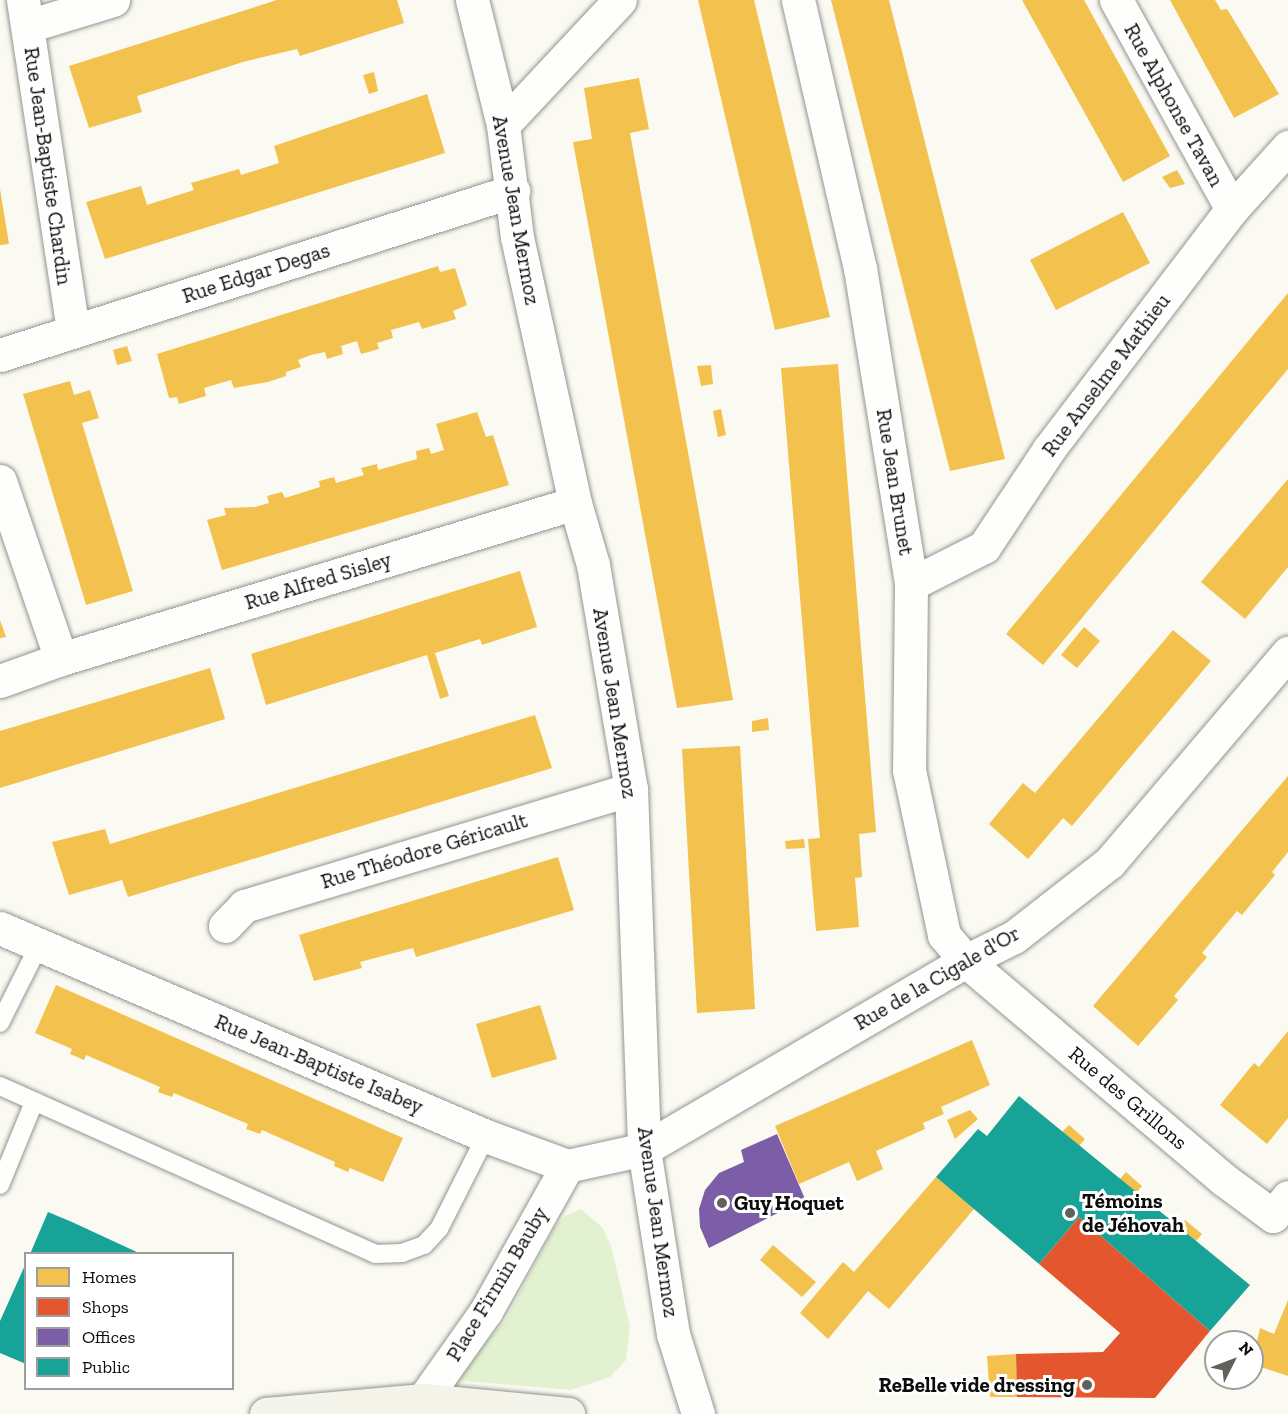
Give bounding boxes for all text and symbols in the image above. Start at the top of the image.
street label: Rue Alphonse Tavan [1118,19,1230,191]
street label: Rue Jean-Baptiste Chardin [19,45,77,287]
street label: Avenue Jean Mermoz [487,113,545,307]
street label: Rue Edgar Degas [179,237,333,309]
street label: Rue Anselme Mathieu [1036,288,1176,462]
street label: Rue Jean Brunet [871,407,919,557]
street label: Rue Alfred Sisley [241,547,395,615]
street label: Avenue Jean Mermoz [587,606,643,800]
street label: Rue Théodore Géricault [318,808,530,894]
street label: Rue de la Cigale d'Or [850,920,1024,1036]
street label: Rue Jean-Baptiste Isabey [211,1009,427,1119]
street label: Rue des Grillons [1064,1041,1192,1155]
street label: Avenue Jean Mermoz [632,1125,684,1319]
place label: Témoins de Jéhovah [1082,1188,1184,1238]
place label: Guy Hoquet [734,1190,844,1216]
marker: Guy Hoquet [715,1196,729,1210]
street label: Place Firmin Bauby [441,1202,553,1366]
marker: Témoins de Jéhovah [1063,1206,1077,1220]
legend [24,1252,234,1390]
text: Homes [82,1266,136,1288]
text: Shops [82,1296,129,1318]
text: Offices [82,1326,135,1348]
north arrow [1204,1330,1264,1390]
text: N [1235,1338,1257,1360]
text: Public [82,1356,130,1378]
place label: ReBelle vide dressing [878,1372,1075,1398]
marker: ReBelle vide dressing [1080,1378,1094,1392]

